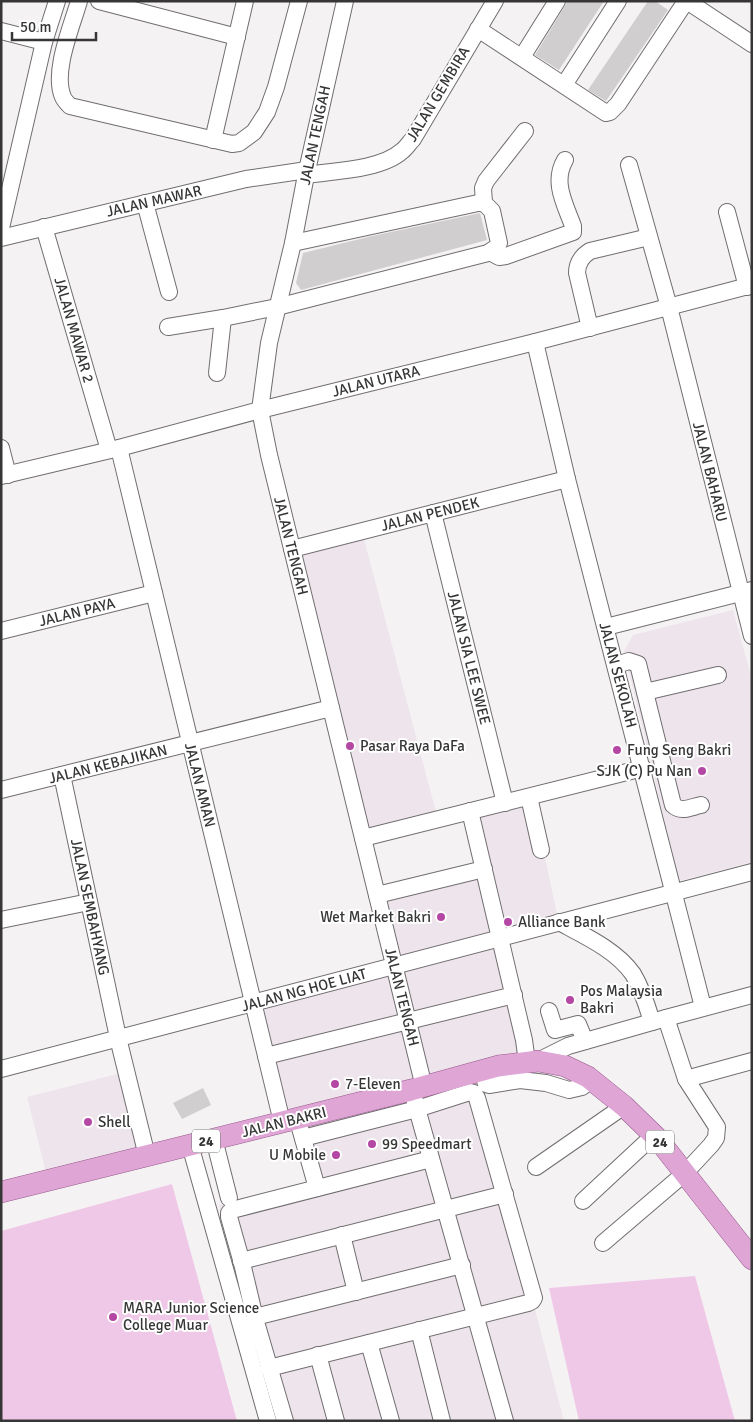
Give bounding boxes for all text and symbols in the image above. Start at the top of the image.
scale bar [12,10,96,42]
text: 50 m [20,18,51,36]
street label: JALAN GEMBIRA [403,43,473,145]
street label: JALAN TENGAH [296,84,334,186]
street label: JALAN MAWAR [105,181,203,221]
street label: JALAN MAWAR 2 [50,275,98,385]
street label: JALAN UTARA [330,361,422,401]
street label: JALAN BAHARU [689,420,731,524]
street label: JALAN PENDEK [379,493,481,535]
street label: JALAN TENGAH [270,495,312,597]
street label: JALAN SIA LEE SWEE [444,589,494,727]
street label: JALAN PAYA [37,594,117,630]
street label: JALAN SEKOLAH [595,620,641,730]
place label: Pasar Raya DaFa [360,737,465,755]
marker: Pasar Raya DaFa [344,740,356,752]
street label: JALAN KEBAJIKAN [47,741,169,787]
street label: JALAN AMAN [181,741,219,829]
place label: Fung Seng Bakri [627,741,731,759]
marker: Fung Seng Bakri [611,744,623,756]
place label: SJK (C) Pu Nan [597,762,692,780]
marker: SJK (C) Pu Nan [696,765,708,777]
street label: JALAN SEMBAHYANG [67,837,113,977]
place label: Wet Market Bakri [320,908,431,926]
marker: Wet Market Bakri [435,911,447,923]
place label: Alliance Bank [518,913,606,931]
marker: Alliance Bank [502,916,514,928]
street label: JALAN TENGAH [381,946,423,1048]
street label: JALAN NG HOE LIAT [240,965,369,1015]
place label: Pos Malaysia Bakri [580,982,663,1017]
marker: Pos Malaysia Bakri [564,994,576,1006]
place label: 7-Eleven [345,1075,401,1093]
marker: 7-Eleven [329,1078,341,1090]
street label: JALAN BAKRI [240,1103,328,1141]
place label: Shell [98,1113,131,1131]
marker: Shell [82,1116,94,1128]
road number: 24 [192,1130,220,1152]
road number: 24 [646,1130,674,1154]
place label: 99 Speedmart [382,1135,471,1153]
marker: 99 Speedmart [366,1138,378,1150]
place label: U Mobile [269,1146,326,1164]
marker: U Mobile [330,1149,342,1161]
place label: MARA Junior Science College Muar [123,1299,259,1334]
marker: MARA Junior Science College Muar [107,1311,119,1323]

